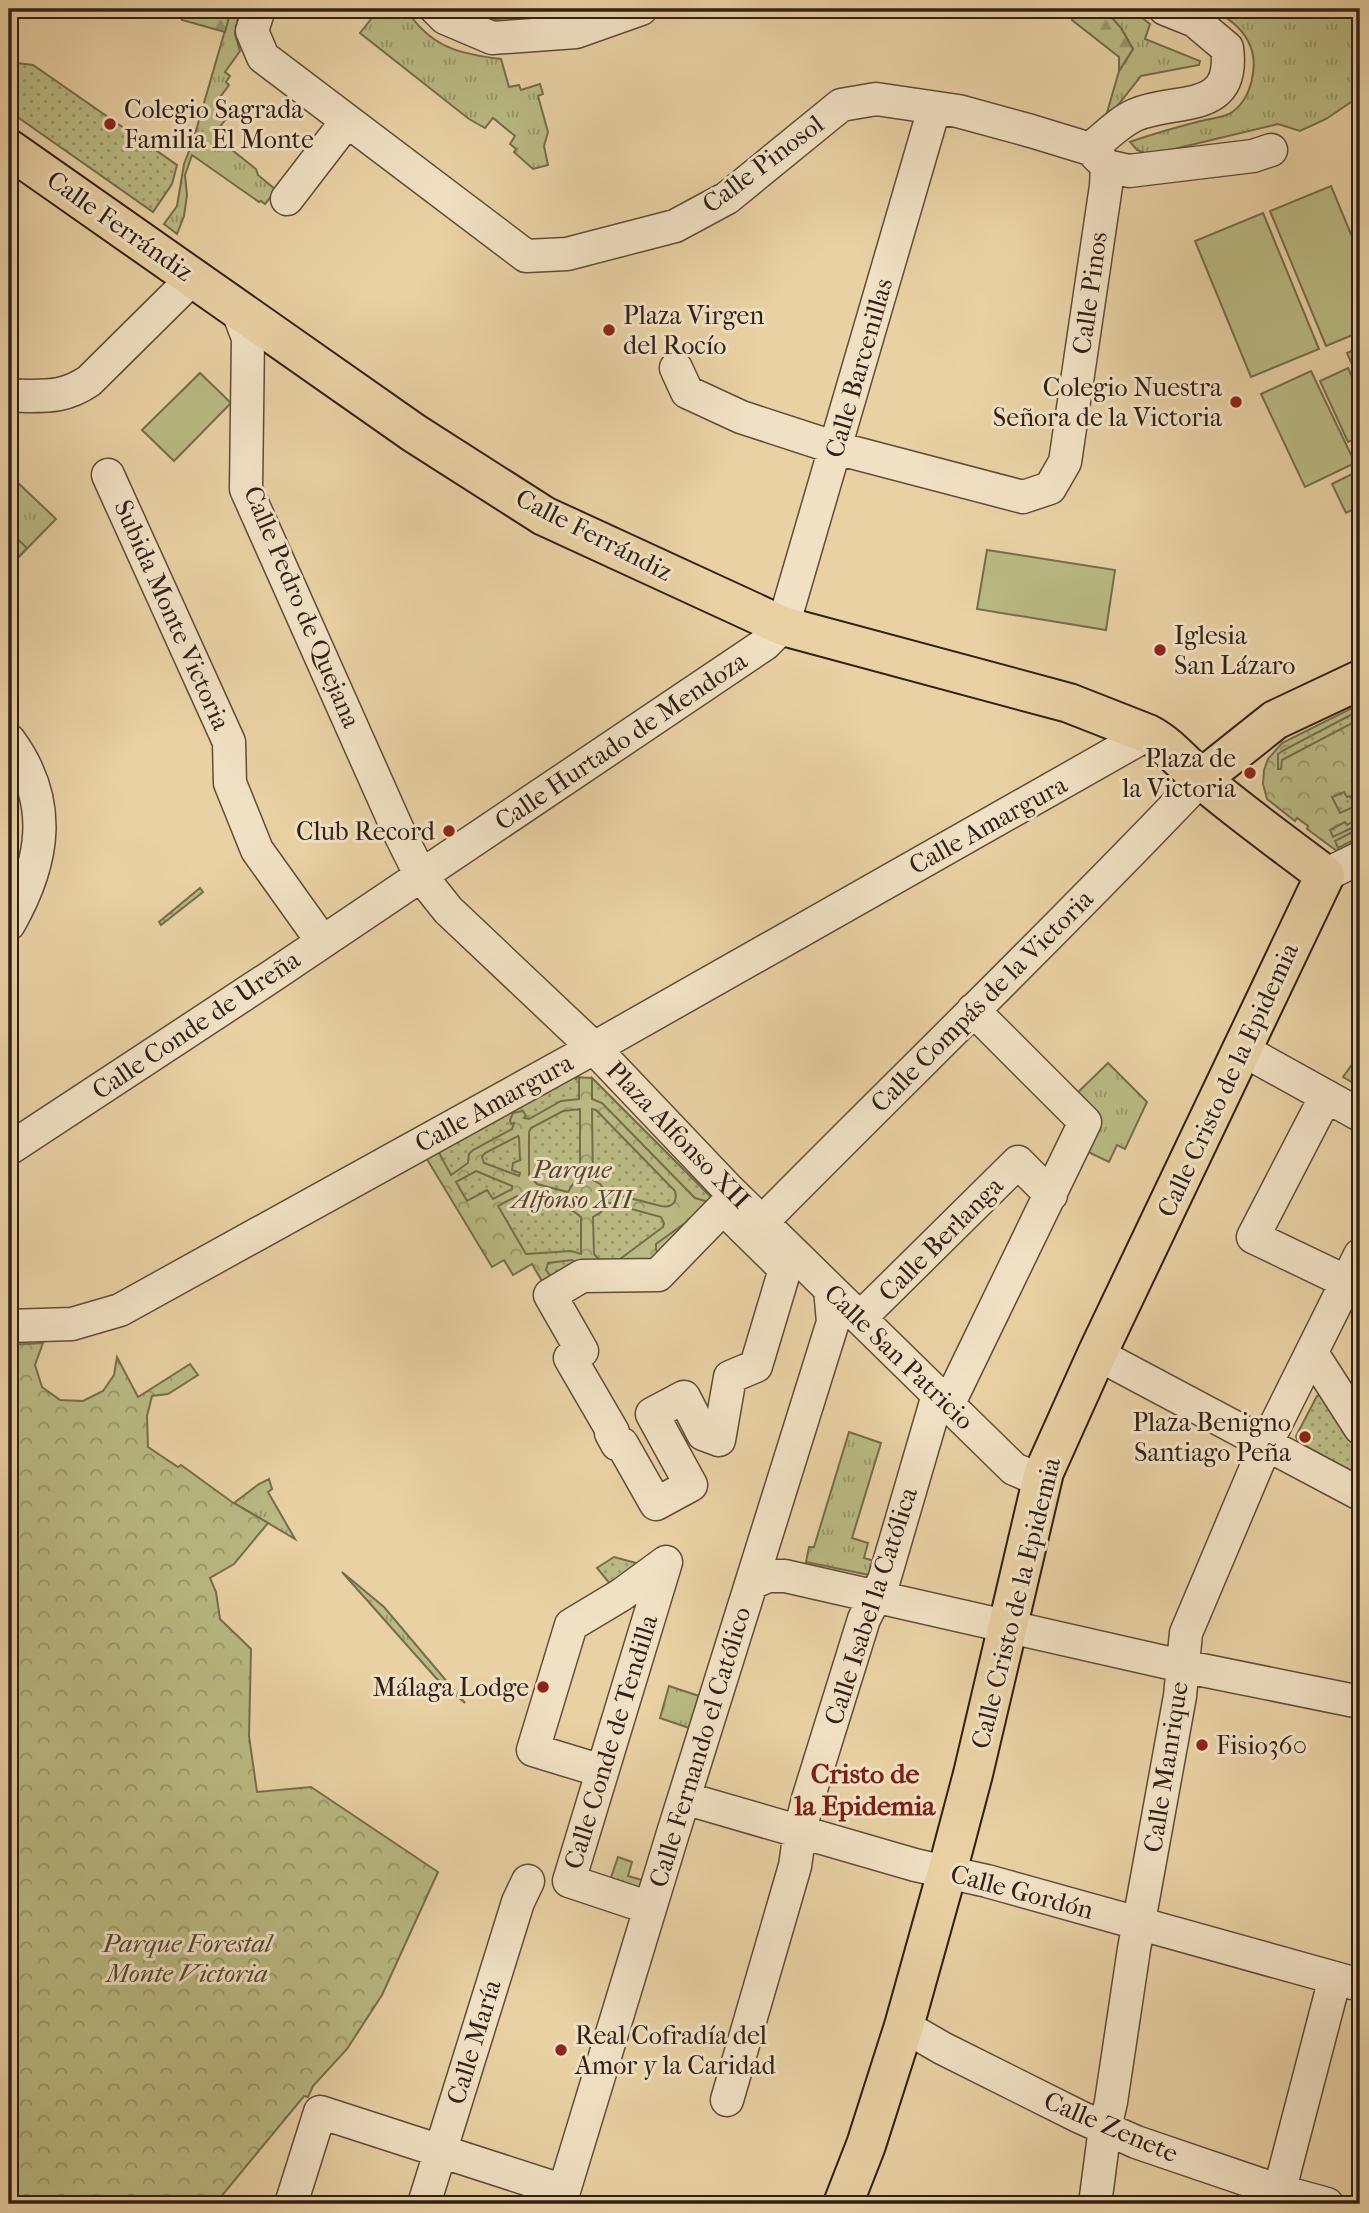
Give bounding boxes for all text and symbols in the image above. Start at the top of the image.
place label: Colegio Sagrada Familia El Monte [124,94,314,155]
street label: Calle Pinosol [696,108,830,220]
marker: Colegio Sagrada Familia El Monte [102,116,118,132]
street label: Calle Ferrándiz [41,164,199,288]
street label: Calle Pinos [1066,230,1114,356]
street label: Calle Barcenillas [819,275,899,461]
place label: Plaza Virgen del Rocío [623,300,764,361]
marker: Plaza Virgen del Rocío [601,322,617,338]
place label: Colegio Nuestra Señora de la Victoria [993,372,1223,433]
marker: Colegio Nuestra Señora de la Victoria [1228,394,1244,410]
street label: Calle Pedro de Quejana [237,481,367,734]
street label: Calle Ferrándiz [511,482,677,588]
street label: Subida Monte Victoria [107,495,237,736]
place label: Iglesia San Lázaro [1174,620,1296,681]
marker: Iglesia San Lázaro [1152,642,1168,658]
street label: Calle Hurtado de Mendoza [489,644,754,837]
place label: Plaza de la Victoria [1121,743,1237,804]
marker: Plaza de la Victoria [1242,765,1258,781]
street label: Calle Amargura [904,768,1073,881]
place label: Club Record [296,816,436,847]
marker: Club Record [441,823,457,839]
street label: Calle Compás de la Victoria [864,883,1100,1119]
street label: Calle Cristo de la Epidemia [1151,937,1306,1222]
street label: Calle Conde de Ureña [86,943,307,1106]
street label: Calle Amargura [410,1046,579,1159]
street label: Plaza Alfonso XII [600,1055,756,1215]
park label: Parque Alfonso XII [509,1154,635,1215]
street label: Calle Berlanga [872,1170,1010,1308]
street label: Calle San Patricio [818,1278,980,1436]
place label: Plaza Benigno Santiago Peña [1132,1407,1292,1468]
marker: Plaza Benigno Santiago Peña [1297,1429,1313,1445]
street label: Calle Cristo de la Epidemia [965,1453,1067,1752]
street label: Calle Isabel la Católica [818,1482,924,1729]
street label: Calle Fernando el Católico [643,1603,757,1891]
street label: Calle Conde de Tendilla [558,1610,665,1873]
place label: Málaga Lodge [373,1672,529,1703]
marker: Málaga Lodge [535,1679,551,1695]
street label: Calle Manrique [1137,1679,1195,1855]
place label: Fisio360 [1216,1730,1307,1761]
marker: Fisio360 [1194,1737,1210,1753]
district label: Cristo de la Epidemia [794,1757,936,1822]
street label: Calle Gordón [947,1858,1097,1926]
park label: Parque Forestal Monte Victoria [102,1928,274,1989]
street label: Calle María [440,1975,508,2108]
place label: Real Cofradía del Amor y la Caridad [574,2020,776,2081]
marker: Real Cofradía del Amor y la Caridad [553,2042,569,2058]
street label: Calle Zenete [1039,2085,1183,2169]

